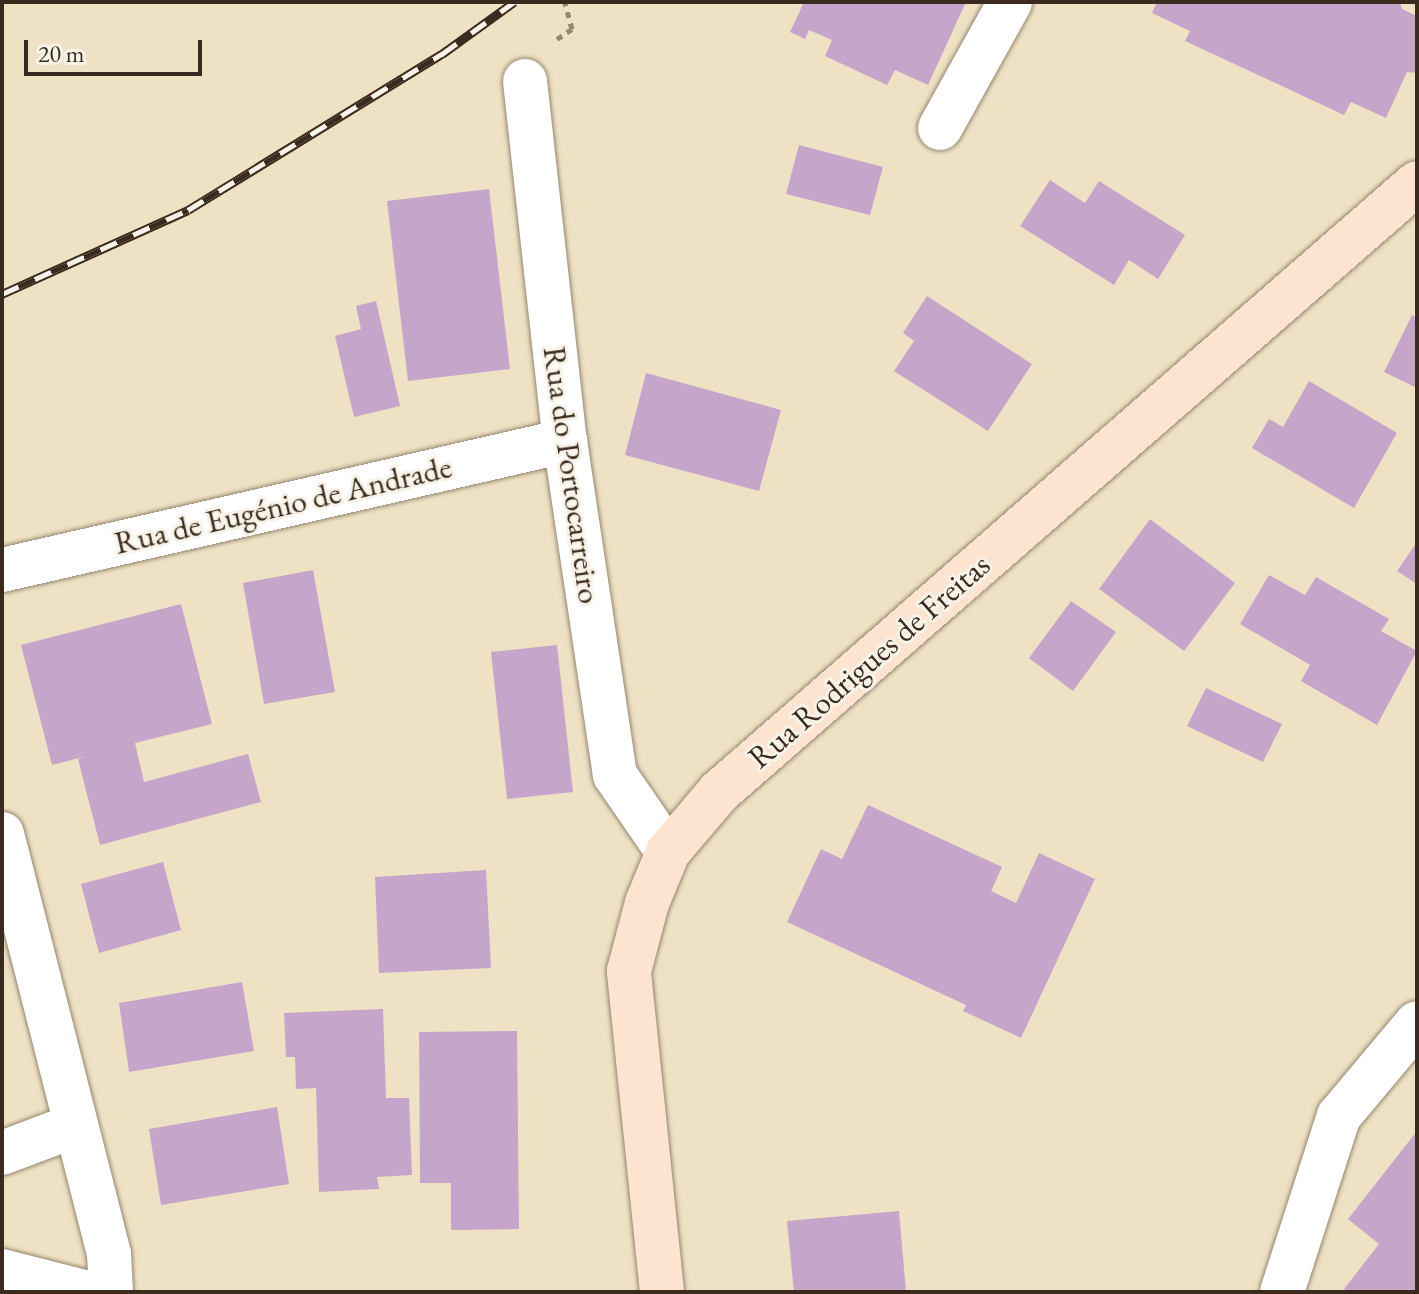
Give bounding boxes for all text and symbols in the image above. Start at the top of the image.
scale bar [28,24,206,74]
text: 20 m [38,38,85,69]
street label: Rua do Portocarreiro [535,344,609,606]
street label: Rua de Eugénio de Andrade [111,448,455,562]
street label: Rua Rodrigues de Freitas [740,546,998,776]

